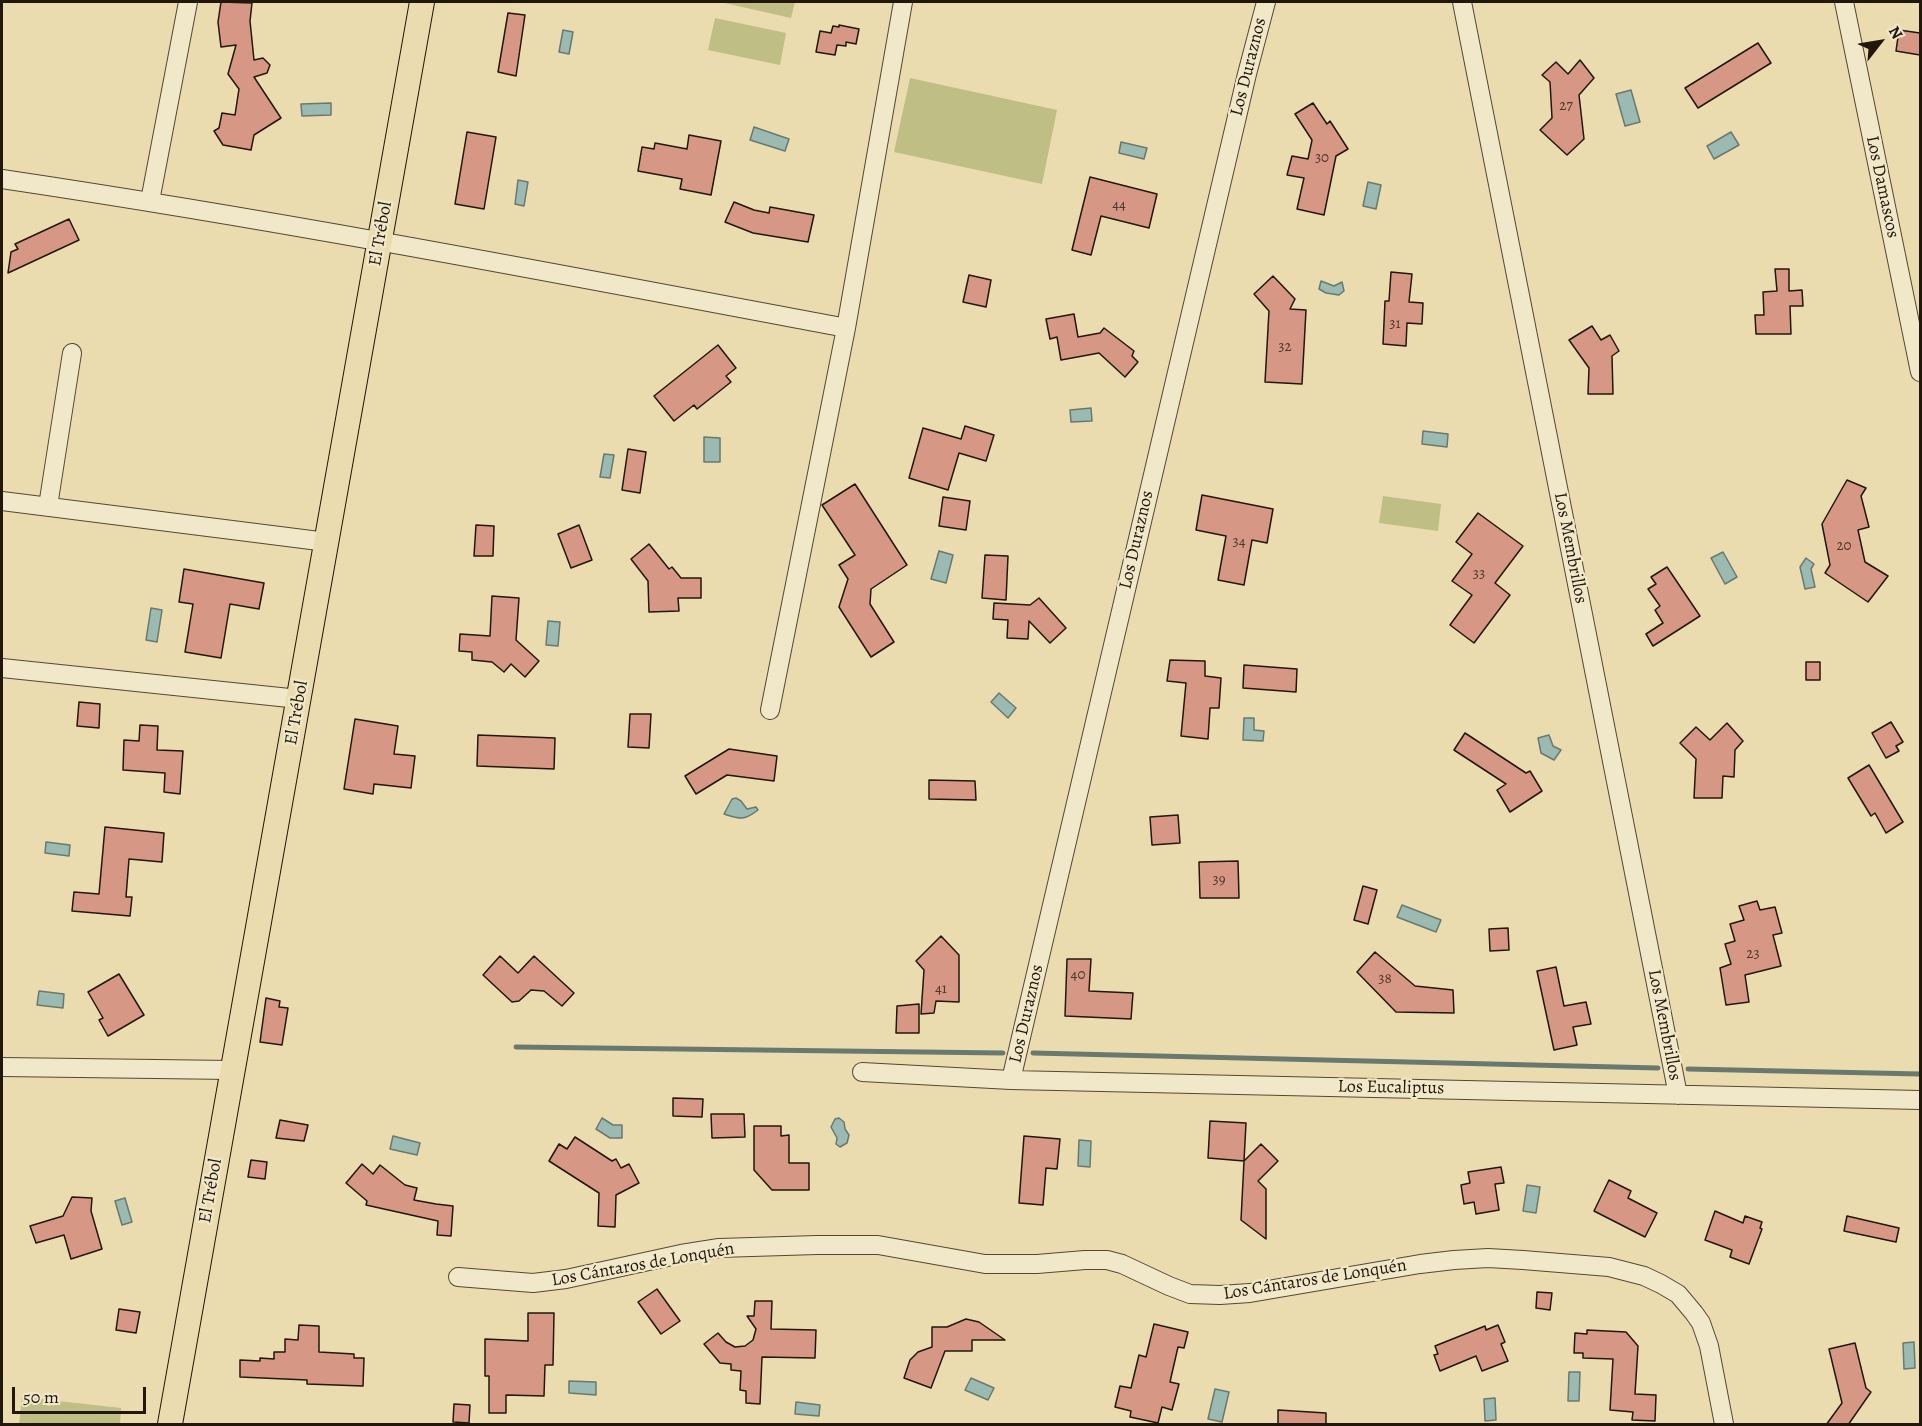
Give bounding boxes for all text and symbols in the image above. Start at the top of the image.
north arrow [1850,12,1910,72]
street label: Los Duraznos [1226,16,1272,118]
text: N [1883,22,1908,43]
house number: 27 [1559,97,1573,115]
street label: Los Damascos [1861,134,1903,240]
house number: 30 [1315,149,1329,167]
house number: 44 [1112,196,1126,214]
street label: El Trébol [365,200,397,268]
house number: 31 [1389,315,1401,333]
house number: 32 [1278,338,1292,356]
street label: Los Duraznos [1115,488,1159,592]
street label: Los Membrillos [1549,491,1591,605]
house number: 34 [1232,533,1246,551]
house number: 20 [1836,537,1852,555]
house number: 33 [1473,565,1485,583]
street label: El Trébol [281,679,313,747]
house number: 39 [1212,871,1226,889]
house number: 23 [1746,945,1760,963]
street label: Los Duraznos [1005,962,1049,1066]
house number: 40 [1071,966,1085,984]
street label: Los Membrillos [1643,968,1685,1082]
house number: 38 [1378,970,1392,988]
house number: 41 [935,980,947,998]
street label: Los Eucaliptus [1338,1076,1444,1100]
street label: El Trébol [195,1157,227,1225]
street label: Los Cántaros de Lonquén [550,1238,736,1292]
street label: Los Cántaros de Lonquén [1222,1255,1408,1305]
scale bar [15,1375,148,1413]
text: 50 m [23,1385,59,1409]

